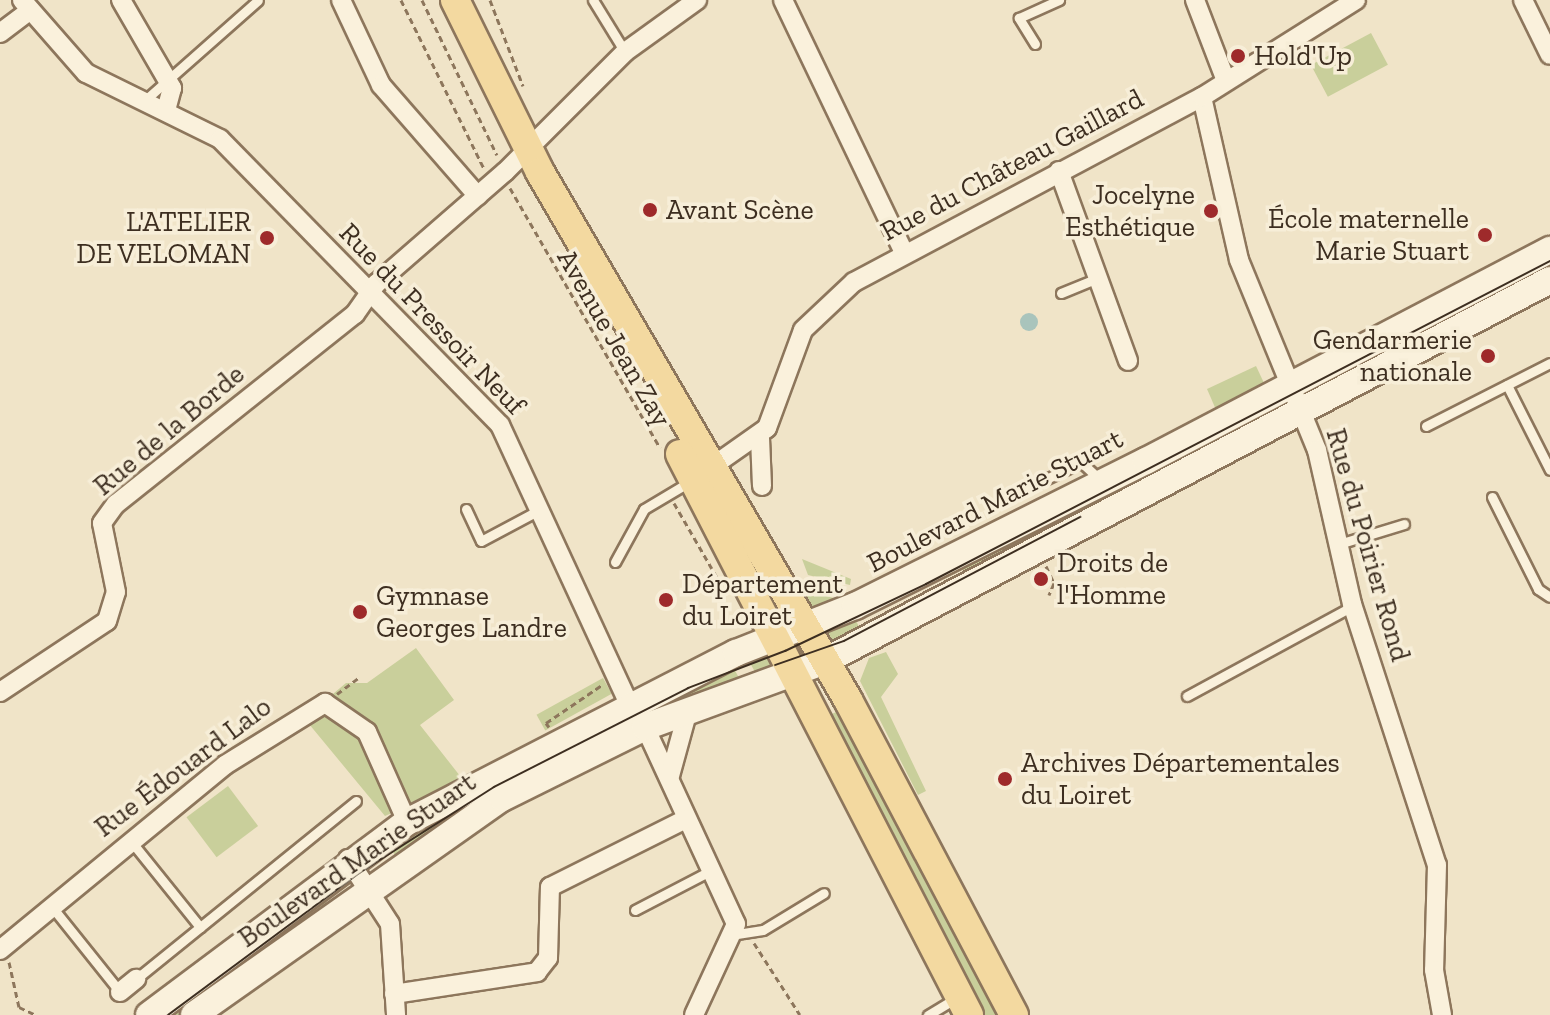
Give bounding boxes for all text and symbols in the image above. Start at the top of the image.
place label: Hold'Up [1254,39,1352,73]
marker: Hold'Up [1229,47,1247,65]
street label: Rue du Château Gaillard [875,81,1149,249]
place label: Jocelyne Esthétique [1065,178,1195,244]
place label: Avant Scène [666,193,814,227]
marker: Avant Scène [641,201,659,219]
marker: Jocelyne Esthétique [1202,202,1220,220]
place label: École maternelle Marie Stuart [1268,202,1469,268]
place label: L'ATELIER DE VELOMAN [75,205,251,271]
street label: Rue du Pressoir Neuf [332,216,532,422]
marker: École maternelle Marie Stuart [1476,226,1494,244]
marker: L'ATELIER DE VELOMAN [258,229,276,247]
street label: Avenue Jean Zay [550,243,678,433]
place label: Gendarmerie nationale [1313,323,1472,389]
marker: Gendarmerie nationale [1479,347,1497,365]
street label: Rue de la Borde [87,357,251,503]
street label: Boulevard Marie Stuart [862,422,1128,580]
street label: Rue du Poirier Rond [1319,424,1417,666]
place label: Droits de l'Homme [1057,546,1168,612]
place label: Département du Loiret [682,567,843,633]
marker: Droits de l'Homme [1032,570,1050,588]
place label: Gymnase Georges Landre [376,579,567,645]
marker: Département du Loiret [657,591,675,609]
marker: Gymnase Georges Landre [351,603,369,621]
street label: Rue Édouard Lalo [88,690,278,844]
place label: Archives Départementales du Loiret [1021,746,1340,812]
street label: Boulevard Marie Stuart [232,765,482,955]
marker: Archives Départementales du Loiret [996,770,1014,788]

